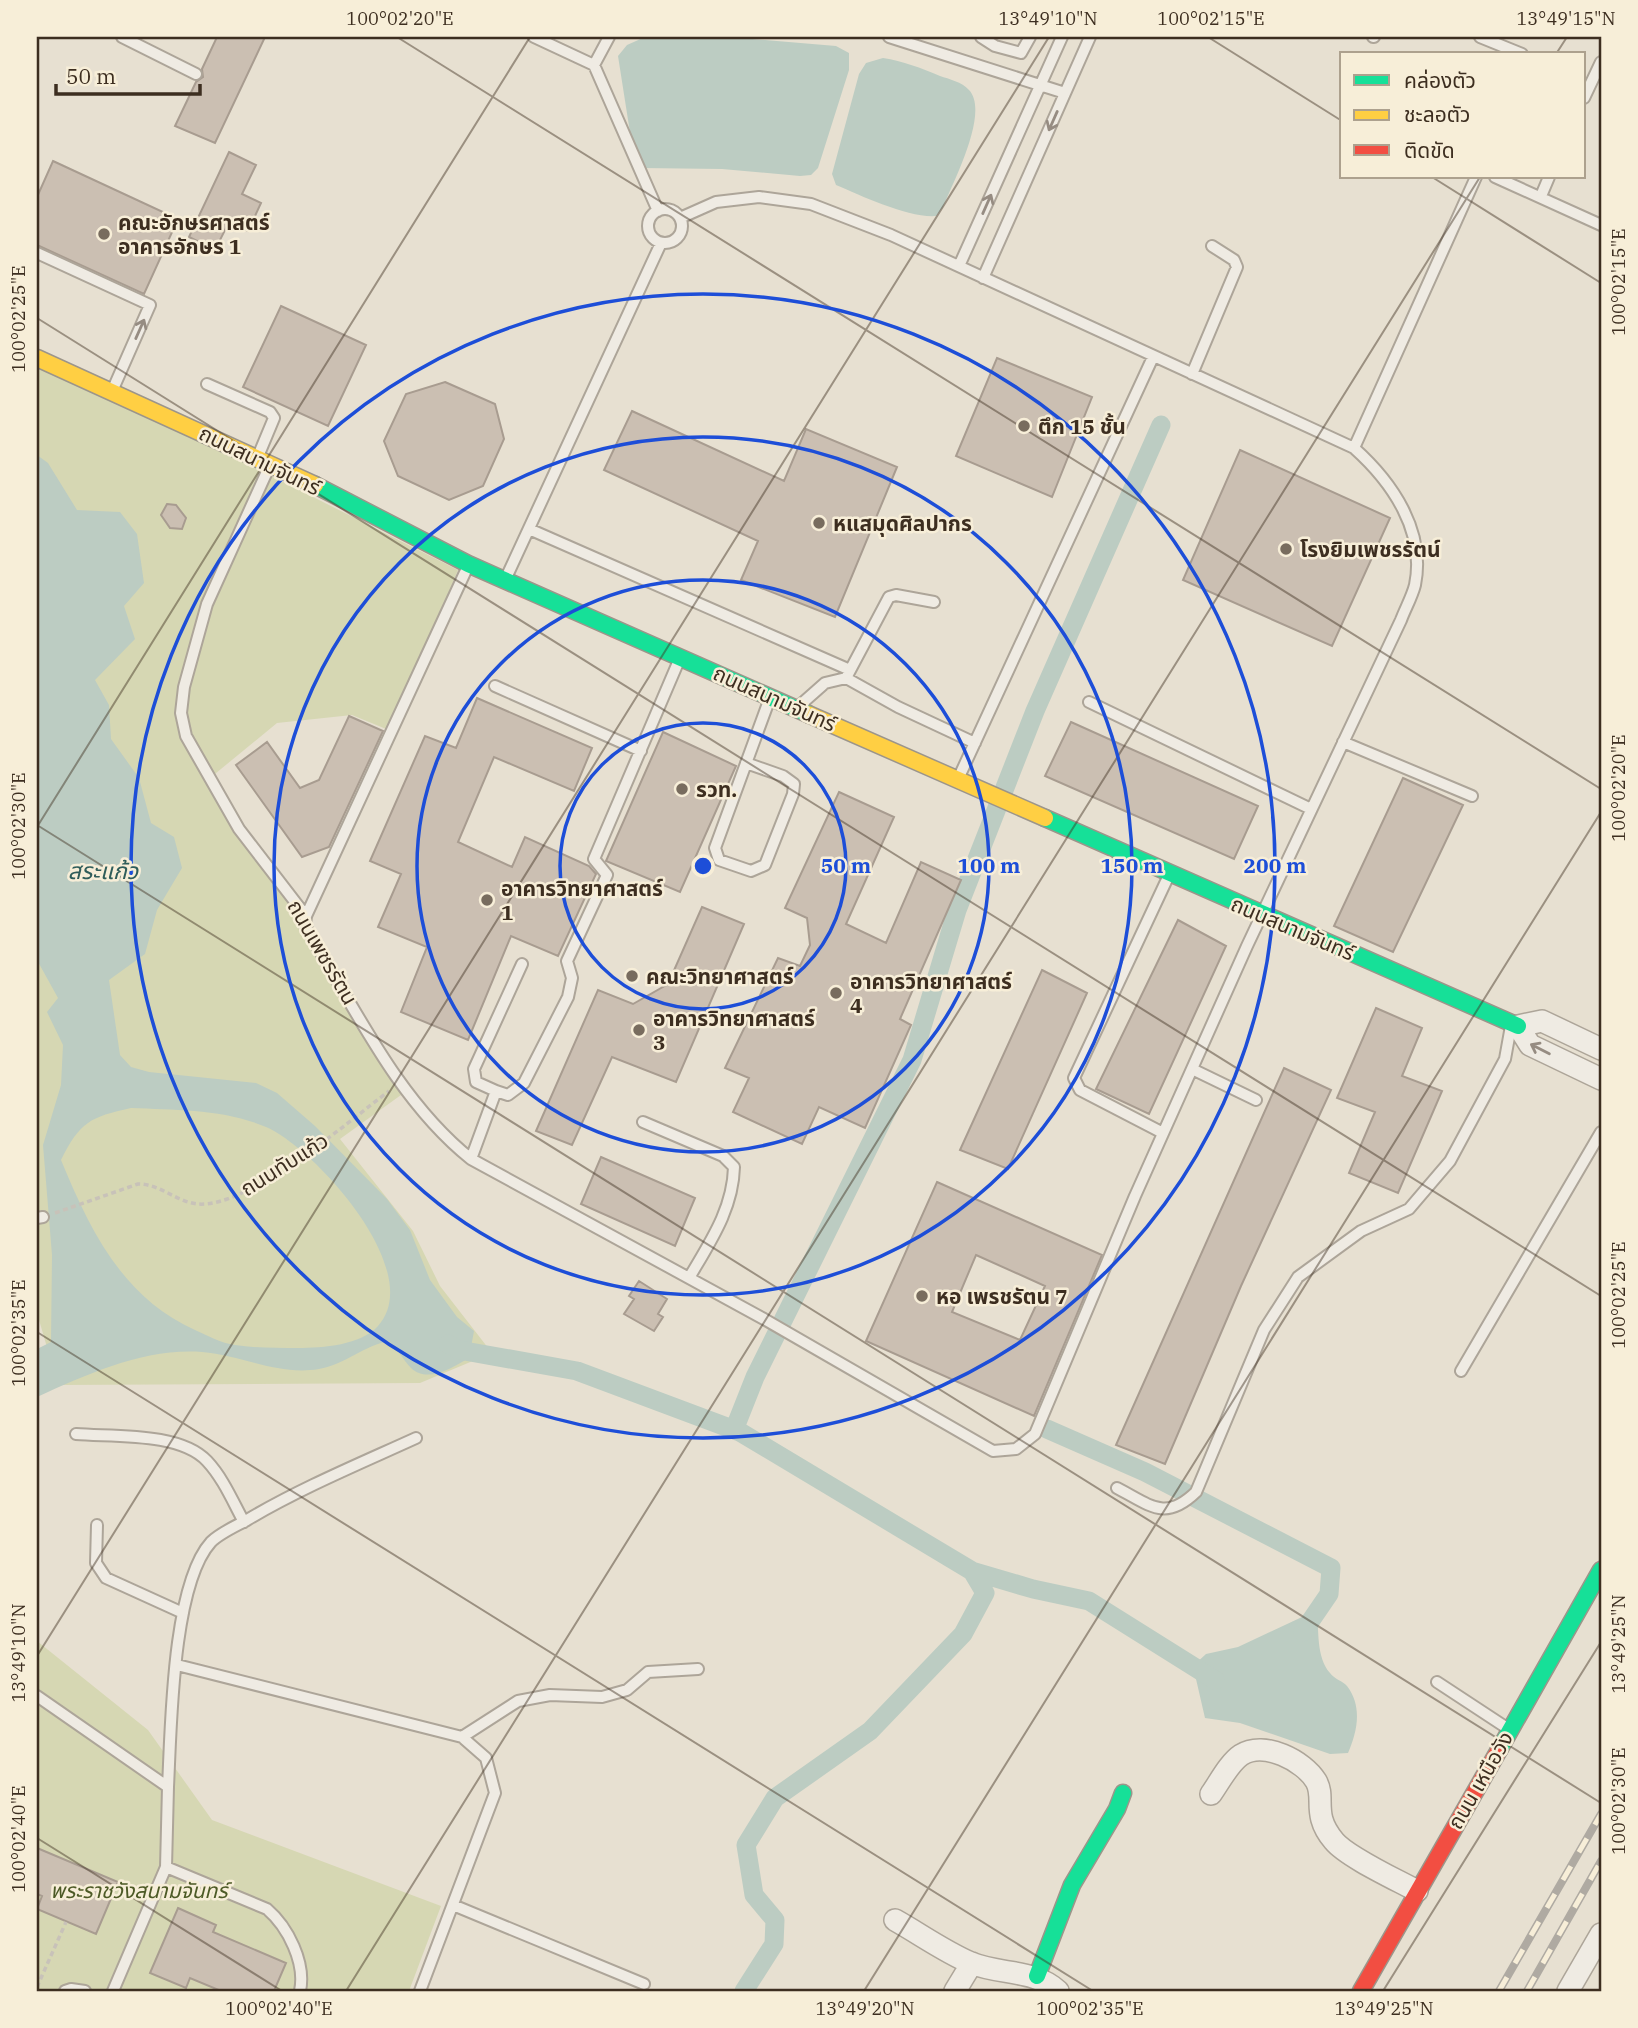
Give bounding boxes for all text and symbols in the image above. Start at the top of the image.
text: 100°02'20"E [346,7,454,30]
text: 13°49'10"N [999,7,1098,30]
text: 100°02'15"E [1157,7,1265,30]
text: 13°49'15"N [1517,7,1616,30]
scale bar [56,52,200,96]
legend [1340,52,1586,178]
text: 50 m [66,62,116,90]
text: คล่องตัว [1404,66,1476,94]
text: ชะลอตัว [1404,100,1470,128]
one-way arrow [1046,110,1059,132]
text: ติดขัด [1404,136,1455,164]
one-way arrow [981,194,994,215]
place label: คณะอักษรศาสตร์ อาคารอักษร 1 [118,208,270,260]
marker: คณะอักษรศาสตร์ อาคารอักษร 1 [96,226,112,242]
text: 100°02'15"E [1607,228,1630,336]
text: 100°02'25"E [7,265,30,373]
one-way arrow [134,319,147,340]
place label: ตึก 15 ชั้น [1038,412,1126,440]
marker: ตึก 15 ชั้น [1016,418,1032,434]
street label: ถนนสนามจันทร์ [195,419,326,502]
place label: หแสมุดศิลปากร [833,509,972,537]
marker: หแสมุดศิลปากร [811,515,827,531]
place label: โรงยิมเพชรรัตน์ [1300,535,1441,563]
marker: โรงยิมเพชรรัตน์ [1278,541,1294,557]
street label: ถนนสนามจันทร์ [709,658,842,738]
text: 100°02'20"E [1607,734,1630,842]
text: 100°02'30"E [7,772,30,880]
place label: รวท. [696,775,737,803]
marker: รวท. [674,781,690,797]
text: 50 m [821,851,871,879]
text: 100 m [957,851,1021,879]
text: 150 m [1100,851,1164,879]
text: 200 m [1243,851,1307,879]
centre of rings [691,854,715,878]
water label: สระแก้ว [68,855,139,885]
place label: อาคารวิทยาศาสตร์ 1 [501,874,663,926]
street label: ถนนสนามจันทร์ [1227,889,1360,967]
marker: อาคารวิทยาศาสตร์ 1 [479,892,495,908]
street label: ถนนเพชรรัตน [282,894,364,1010]
place label: คณะวิทยาศาสตร์ [646,962,794,990]
place label: อาคารวิทยาศาสตร์ 4 [850,967,1012,1019]
marker: คณะวิทยาศาสตร์ [624,968,640,984]
marker: อาคารวิทยาศาสตร์ 4 [828,985,844,1001]
place label: อาคารวิทยาศาสตร์ 3 [653,1004,815,1056]
marker: อาคารวิทยาศาสตร์ 3 [631,1022,647,1038]
one-way arrow [1530,1042,1551,1056]
street label: ถนนทับแก้ว [235,1126,333,1202]
text: 100°02'25"E [1607,1241,1630,1349]
text: 100°02'35"E [7,1279,30,1387]
place label: หอ เพรชรัตน 7 [936,1282,1068,1310]
marker: หอ เพรชรัตน 7 [914,1288,930,1304]
text: 13°49'25"N [1607,1595,1630,1694]
text: 13°49'10"N [7,1604,30,1703]
street label: ถนน เหนือวัง [1441,1726,1519,1834]
text: 100°02'30"E [1607,1747,1630,1855]
text: 100°02'40"E [7,1785,30,1893]
park label: พระราชวังสนามจันทร์ [50,1876,233,1904]
text: 100°02'40"E [225,1997,333,2020]
text: 13°49'20"N [816,1997,915,2020]
text: 100°02'35"E [1036,1997,1144,2020]
text: 13°49'25"N [1335,1997,1434,2020]

